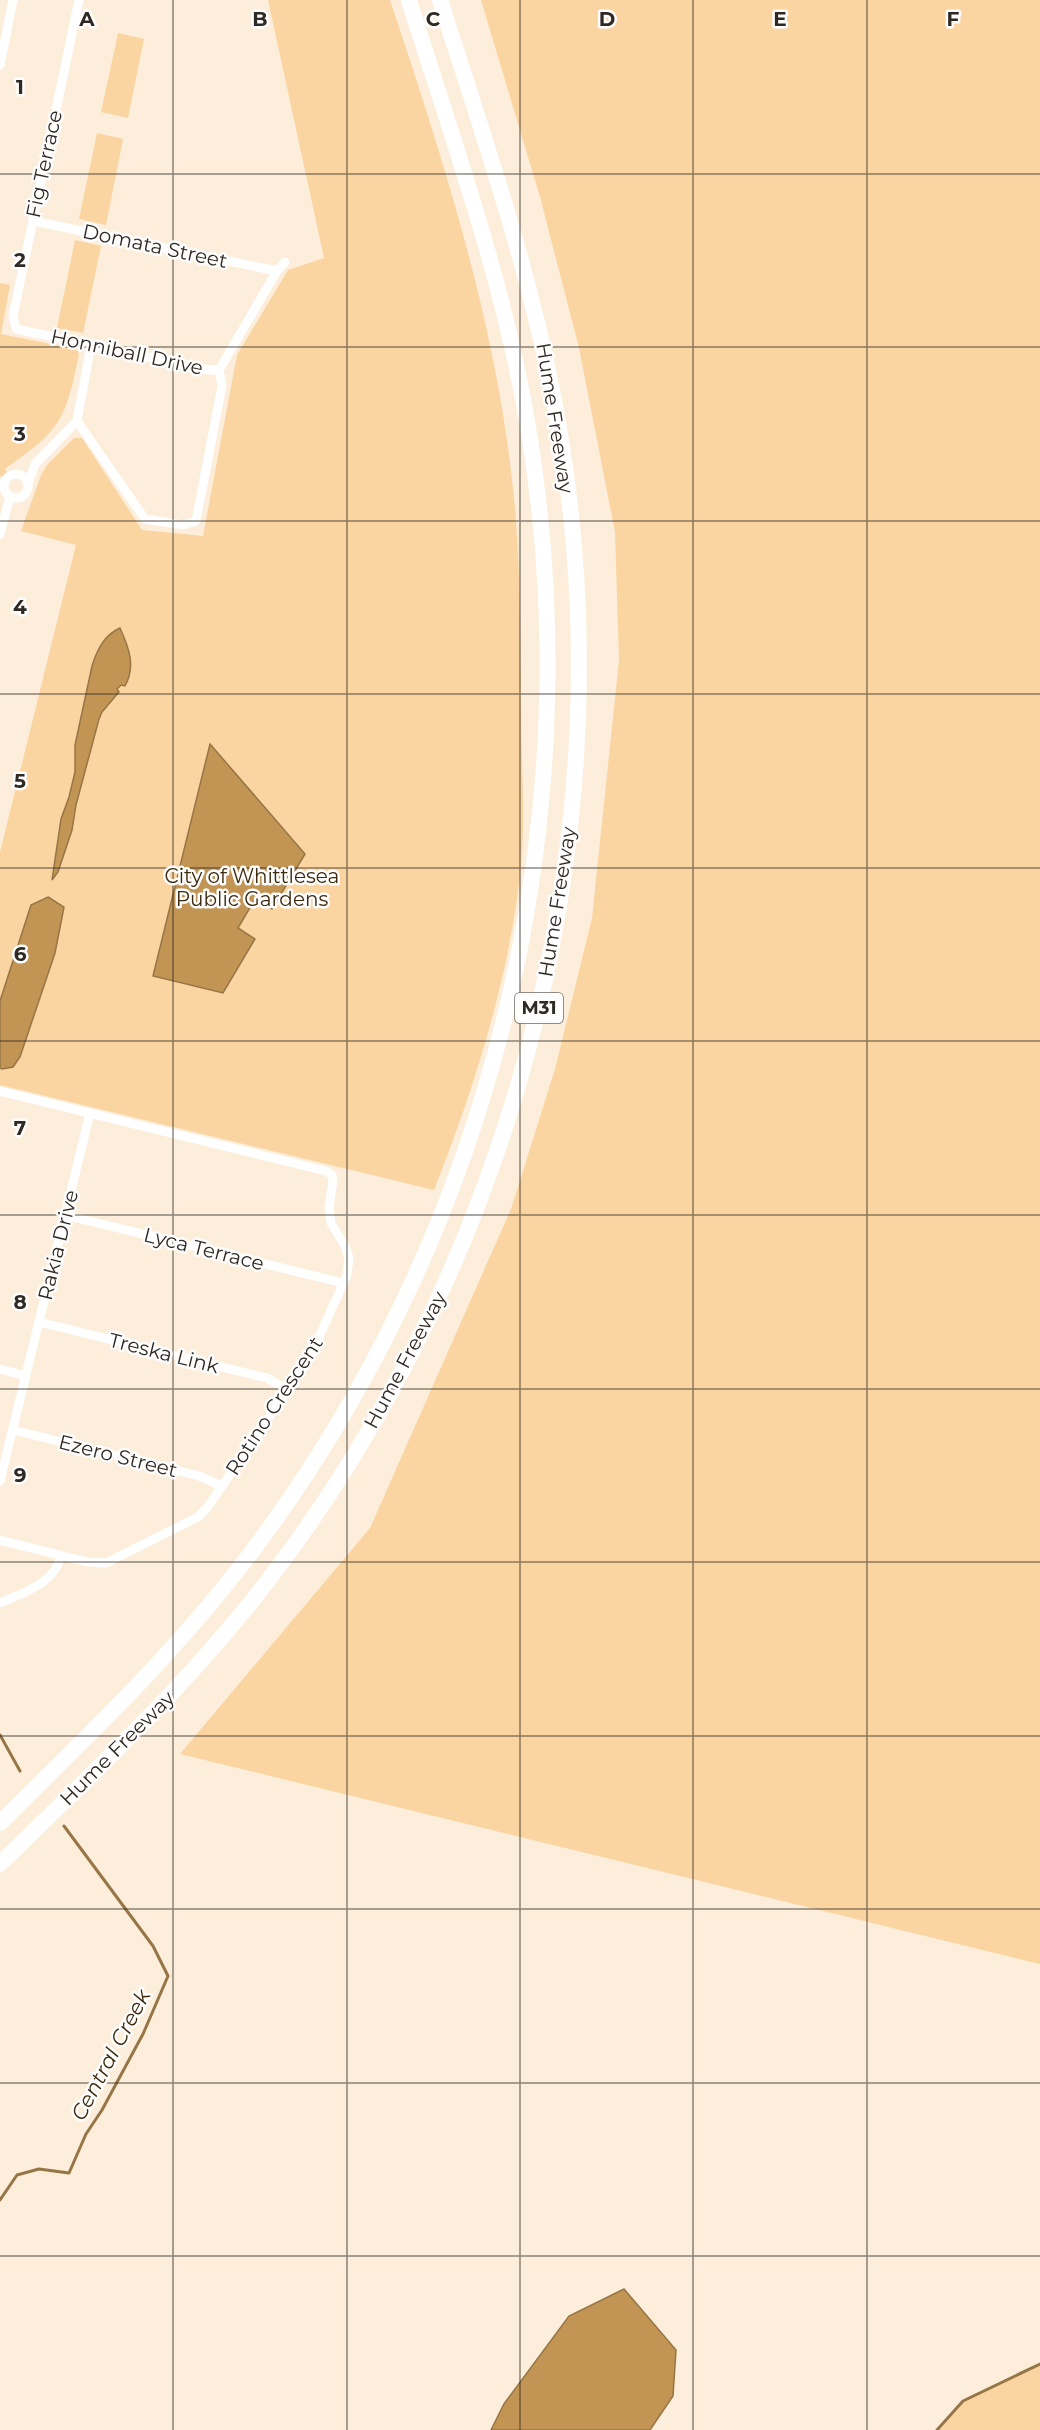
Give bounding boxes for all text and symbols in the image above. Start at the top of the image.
text: A [78,7,95,31]
text: B [252,7,268,31]
text: C [426,7,441,31]
text: D [599,7,615,31]
text: E [773,7,787,31]
text: F [947,7,960,31]
text: 1 [16,75,24,99]
street label: Fig Terrace [21,108,67,220]
street label: Domata Street [80,219,230,273]
text: 2 [14,248,26,272]
street label: Honniball Drive [49,324,205,380]
street label: Hume Freeway [531,341,579,495]
text: 3 [13,422,26,446]
text: 4 [13,595,27,619]
text: 5 [14,769,26,793]
street label: Hume Freeway [533,825,581,979]
park label: City of Whittlesea Public Gardens [165,864,339,911]
text: 6 [14,942,27,966]
road number: M31 [515,993,563,1023]
text: 7 [14,1116,26,1140]
street label: Rakia Drive [33,1187,83,1303]
street label: Lyca Terrace [141,1222,267,1276]
street label: Hume Freeway [359,1287,451,1433]
text: 8 [13,1290,27,1314]
street label: Treska Link [107,1328,221,1378]
street label: Rotino Crescent [220,1332,328,1480]
street label: Ezero Street [56,1430,180,1482]
text: 9 [14,1463,26,1487]
street label: Hume Freeway [55,1686,179,1810]
water label: Central Creek [66,1984,156,2125]

